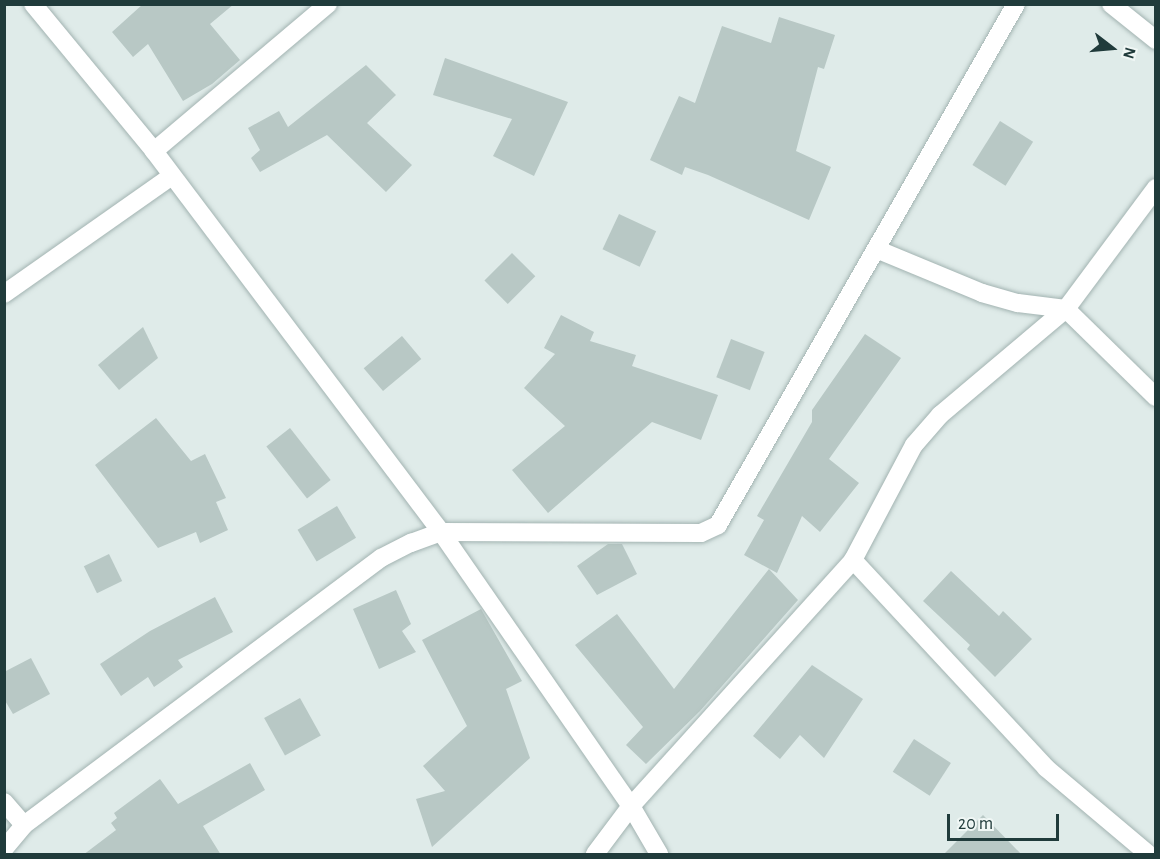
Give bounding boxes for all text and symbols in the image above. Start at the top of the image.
north arrow [1082,18,1142,78]
text: N [1120,45,1139,61]
scale bar [950,802,1062,840]
text: 20 m [958,815,993,833]

